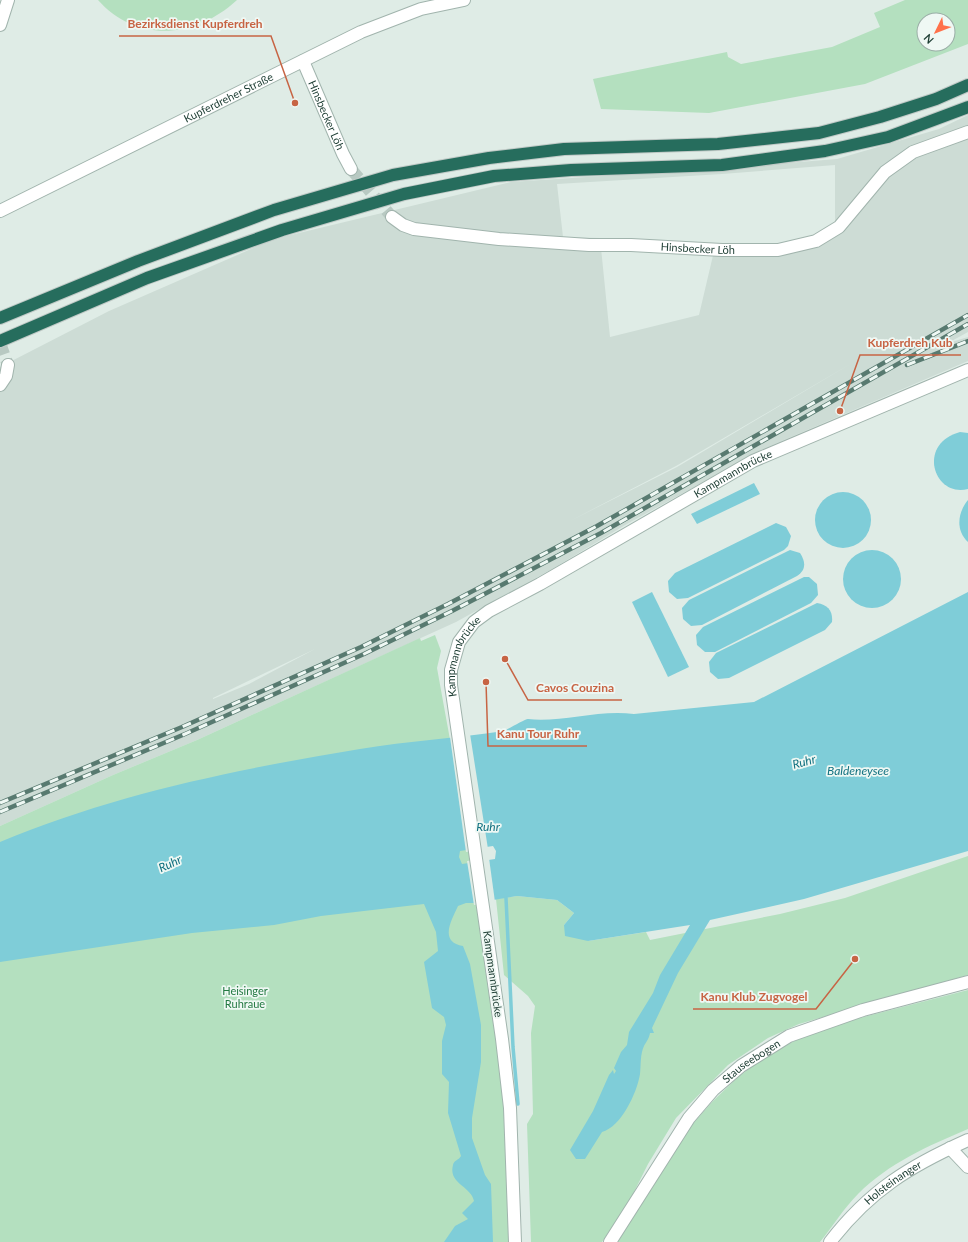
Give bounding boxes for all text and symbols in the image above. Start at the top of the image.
callout: Bezirksdienst Kupferdreh [119,12,271,36]
north arrow [916,12,956,52]
text: Bezirksdienst Kupferdreh [127,16,263,31]
text: N [921,32,936,47]
street label: Kupferdreher Straße [181,70,275,125]
street label: Hinsbecker Löh [306,78,347,152]
street label: Hinsbecker Löh [660,240,735,256]
callout: Kupferdreh Kub [860,331,961,355]
text: Kupferdreh Kub [868,335,953,350]
street label: Kampmannbrücke [691,447,774,500]
street label: Kampmannbrücke [444,612,483,698]
callout: Cavos Couzina [528,676,622,700]
text: Cavos Couzina [536,680,614,695]
callout: Kanu Tour Ruhr [488,722,587,746]
text: Kanu Tour Ruhr [497,726,580,741]
water label: Ruhr [791,751,818,772]
water label: Baldeneysee [827,763,889,778]
water label: Ruhr [476,819,501,834]
water label: Ruhr [156,851,184,875]
street label: Kampmannbrücke [481,930,506,1018]
park label: Heisinger Ruhraue [222,984,268,1010]
callout: Kanu Klub Zugvogel [693,985,816,1009]
text: Kanu Klub Zugvogel [700,989,808,1004]
street label: Stauseebogen [719,1036,782,1085]
street label: Holsteinanger [861,1157,923,1207]

